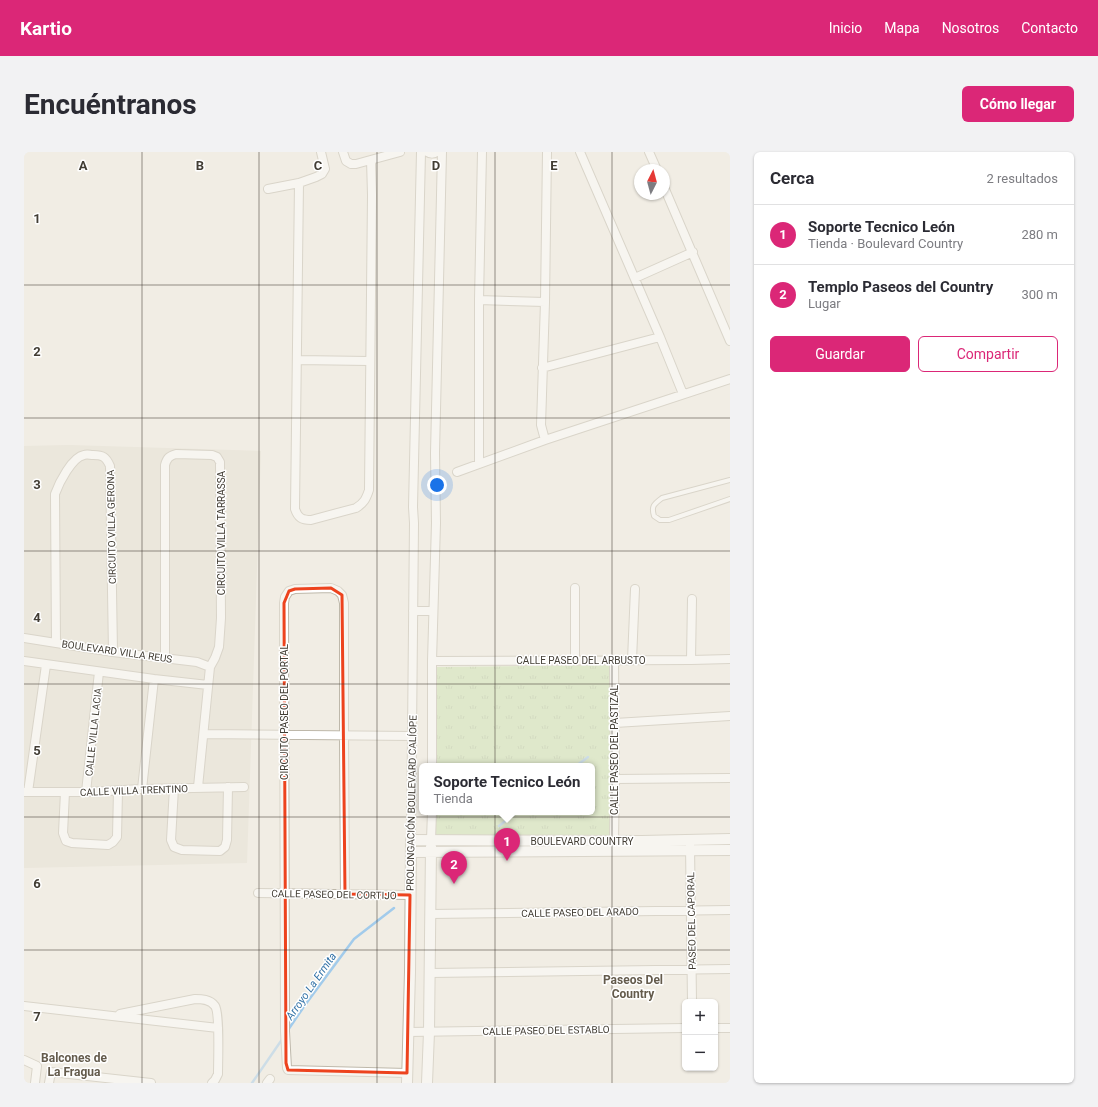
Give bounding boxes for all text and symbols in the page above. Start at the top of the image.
text: Kartio [20,17,72,40]
text: Inicio [829,20,862,36]
text: Mapa [884,20,920,36]
text: Nosotros [942,20,999,36]
text: Contacto [1021,20,1078,36]
button: Cómo llegar [962,86,1074,122]
text: Encuéntranos [24,88,197,121]
text: A [79,158,88,173]
text: B [196,158,204,173]
text: C [314,158,323,173]
text: D [432,158,440,173]
text: E [550,158,558,173]
north arrow [634,164,670,200]
text: Cerca [770,168,814,188]
text: 2 resultados [986,171,1058,186]
text: 1 [33,211,41,226]
text: Soporte Tecnico León [808,218,955,236]
text: 1 [779,227,787,242]
text: 280 m [1021,227,1058,242]
text: Tienda · Boulevard Country [808,236,963,251]
text: Templo Paseos del Country [808,278,993,296]
text: 2 [779,287,787,302]
text: 300 m [1021,287,1058,302]
text: Lugar [808,296,841,311]
button: Guardar [770,336,910,372]
button: Compartir [918,336,1058,372]
text: 2 [33,344,41,359]
street label: CIRCUITO VILLA GERONA [105,469,118,584]
street label: CIRCUITO VILLA TARRASSA [216,470,227,595]
your location [427,475,447,495]
text: 3 [33,477,41,492]
text: 4 [33,610,41,625]
street label: BOULEVARD VILLA REUS [61,638,173,665]
street label: CIRCUITO PASEO DEL PORTAL [279,643,290,780]
street label: CALLE PASEO DEL ARBUSTO [516,655,646,666]
street label: CALLE PASEO DEL PASTIZAL [609,684,620,815]
street label: CALLE VILLA LACIA [83,687,104,777]
street label: PROLONGACIÓN BOULEVARD CALÍOPE [403,715,419,891]
text: 5 [33,743,41,758]
popup [419,763,595,815]
text: Soporte Tecnico León [434,773,581,791]
street label: CALLE VILLA TRENTINO [80,783,188,798]
text: Tienda [434,791,473,806]
pin: 1 [494,828,520,861]
street label: BOULEVARD COUNTRY [530,836,634,847]
pin: 2 [441,851,467,884]
street label: PASEO DEL CAPORAL [685,872,698,970]
text: 6 [33,876,41,891]
street label: CALLE PASEO DEL CORTIJO [271,888,397,901]
street label: CALLE PASEO DEL ARADO [521,906,639,919]
water label: Arroyo La Ermita [283,950,340,1023]
district label: Paseos Del Country [603,973,663,1001]
map controls [682,999,718,1071]
button: + [682,999,718,1035]
text: 7 [33,1009,41,1024]
street label: CALLE PASEO DEL ESTABLO [482,1024,610,1037]
button: − [682,1035,718,1071]
district label: Balcones de La Fragua [41,1051,107,1079]

